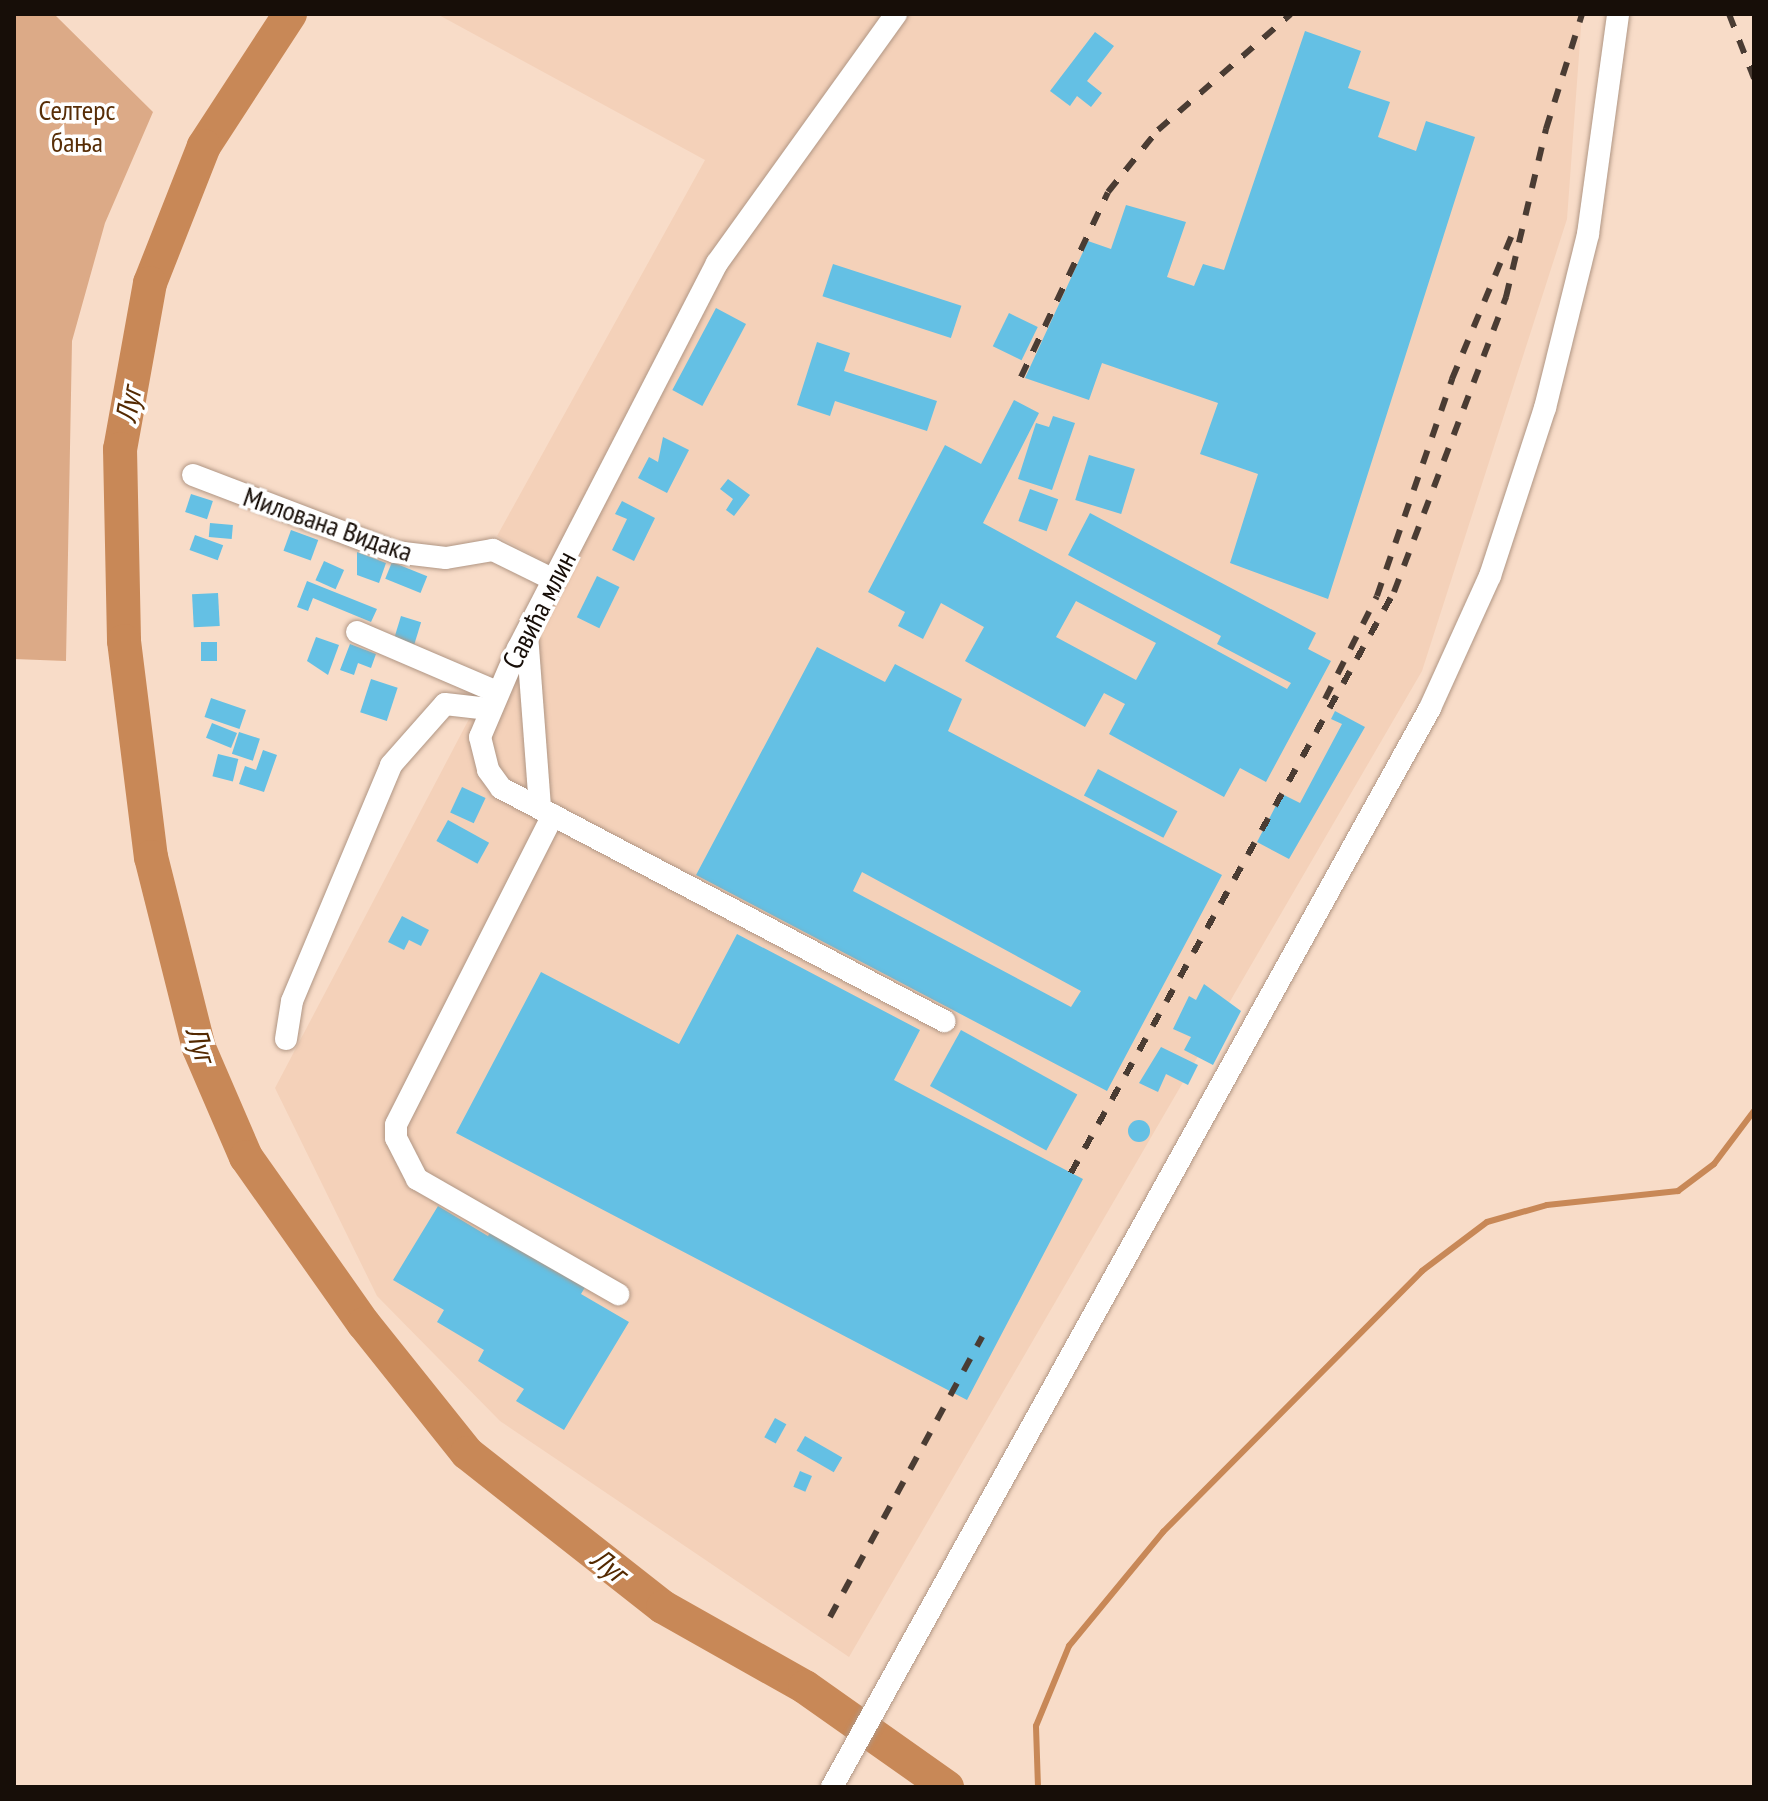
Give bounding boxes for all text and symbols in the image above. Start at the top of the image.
park label: Селтерс бања [39,93,115,159]
water label: Луг [107,385,149,425]
street label: Милована Видака [239,479,417,569]
street label: Савића млин [495,546,583,674]
water label: Луг [178,1022,224,1066]
water label: Луг [584,1540,634,1590]

